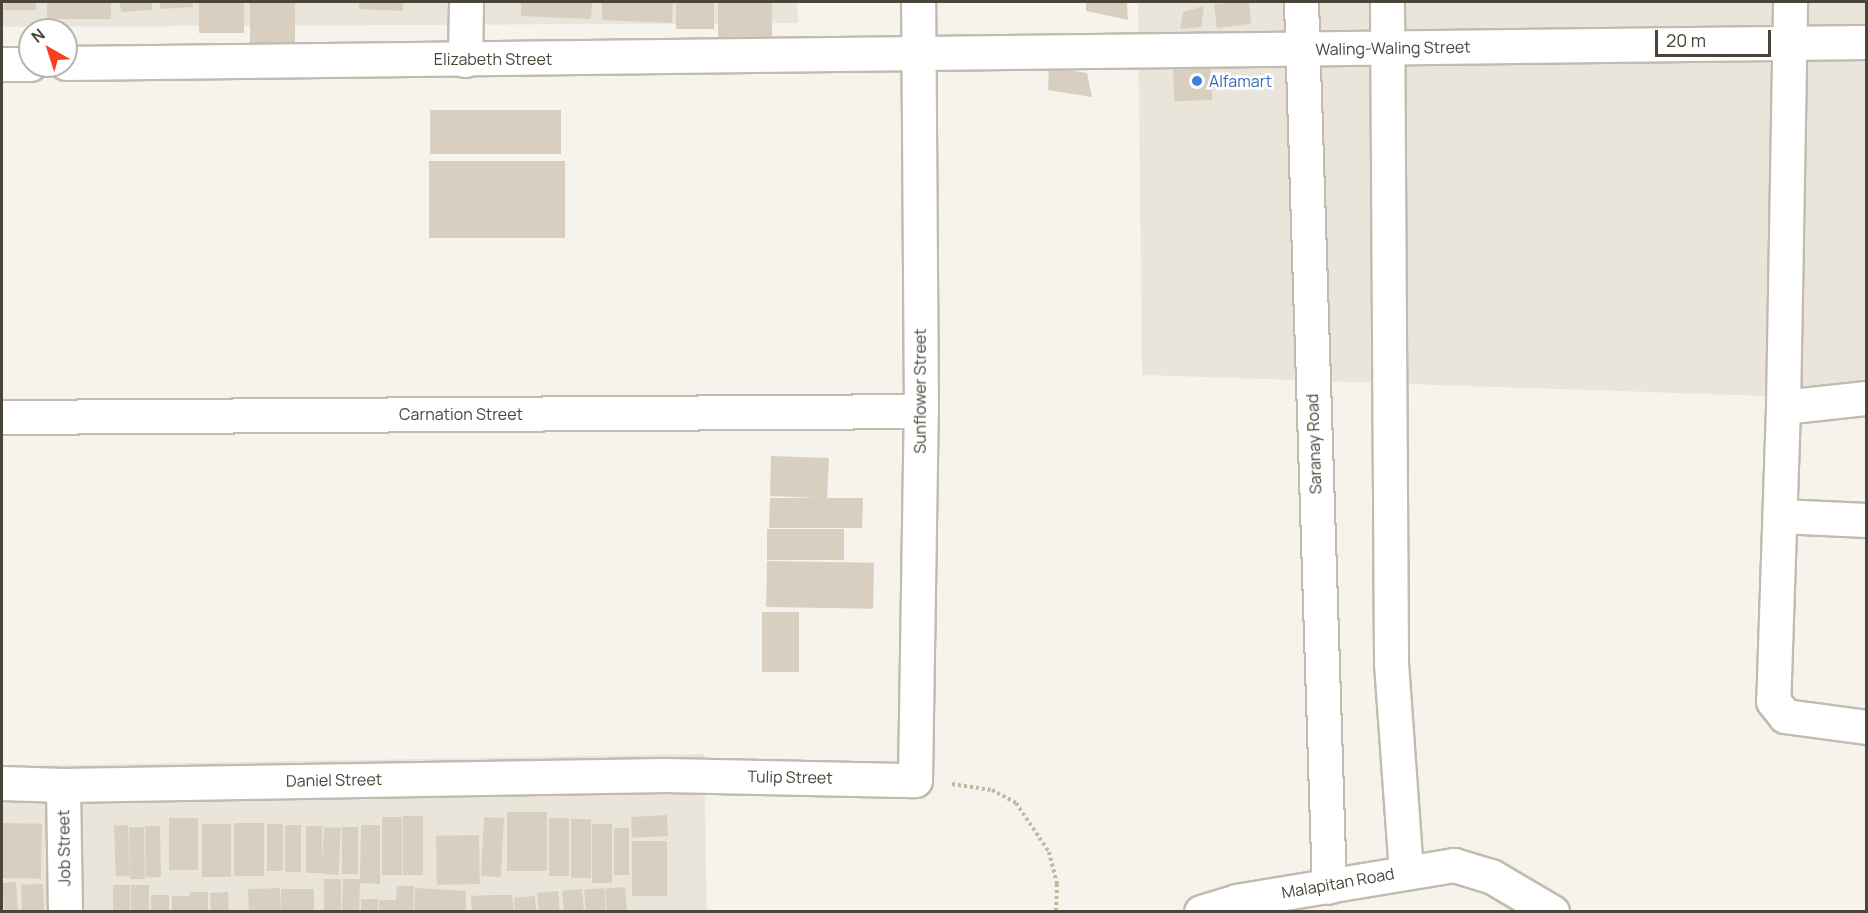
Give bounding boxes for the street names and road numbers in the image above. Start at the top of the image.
street label: Waling-Waling Street [1315,37,1471,59]
street label: Elizabeth Street [434,49,552,69]
street label: Sunflower Street [910,328,930,454]
street label: Saranay Road [1303,393,1325,495]
street label: Carnation Street [399,404,523,424]
street label: Tulip Street [747,767,833,787]
street label: Daniel Street [286,770,382,790]
street label: Job Street [54,810,74,886]
street label: Malapitan Road [1280,864,1396,902]

